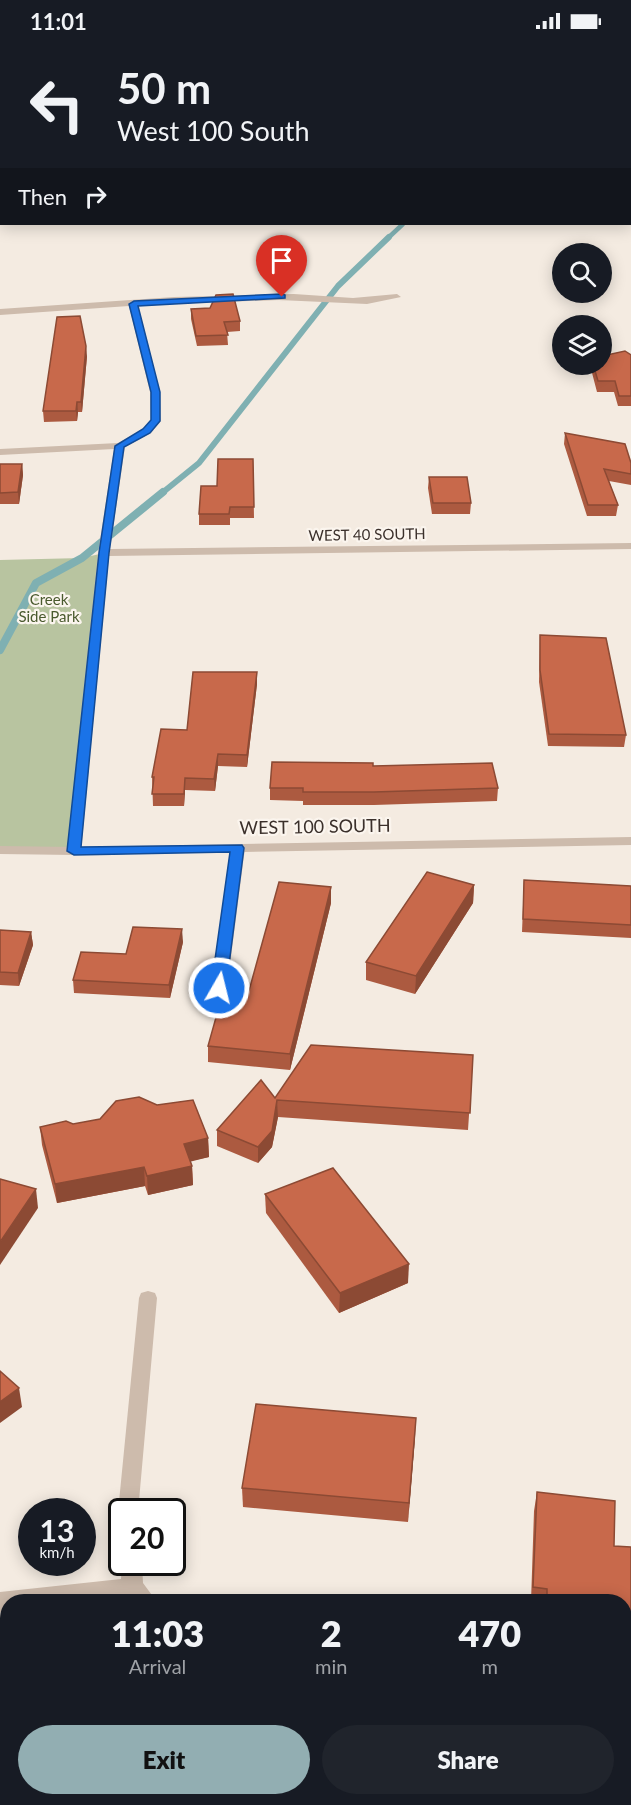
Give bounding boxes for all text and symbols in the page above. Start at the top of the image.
text: 11:01 [30,8,87,35]
text: 50 m [117,63,211,113]
icon: left [18,66,96,144]
text: West 100 South [117,114,310,147]
icon: right [79,180,112,213]
text: Then [18,183,67,210]
pin [256,235,307,297]
map controls [552,243,612,375]
button: search [552,243,612,303]
icon: arrive [265,244,298,277]
button: layers [552,315,612,375]
street label: WEST 40 SOUTH [308,524,426,544]
park label: Creek Side Park [18,590,80,625]
street label: WEST 100 SOUTH [239,814,391,838]
position arrow [187,956,251,1020]
speed limit sign: 20 [108,1498,186,1576]
text: 13 [40,1512,74,1548]
text: km/h [39,1543,75,1561]
text: 11:03 [111,1611,204,1655]
text: 2 [321,1611,342,1655]
text: 470 [458,1611,521,1655]
text: Arrival [129,1654,186,1678]
text: min [315,1654,347,1678]
text: m [481,1654,498,1678]
button: Exit [18,1725,310,1794]
button: Share [322,1725,614,1794]

